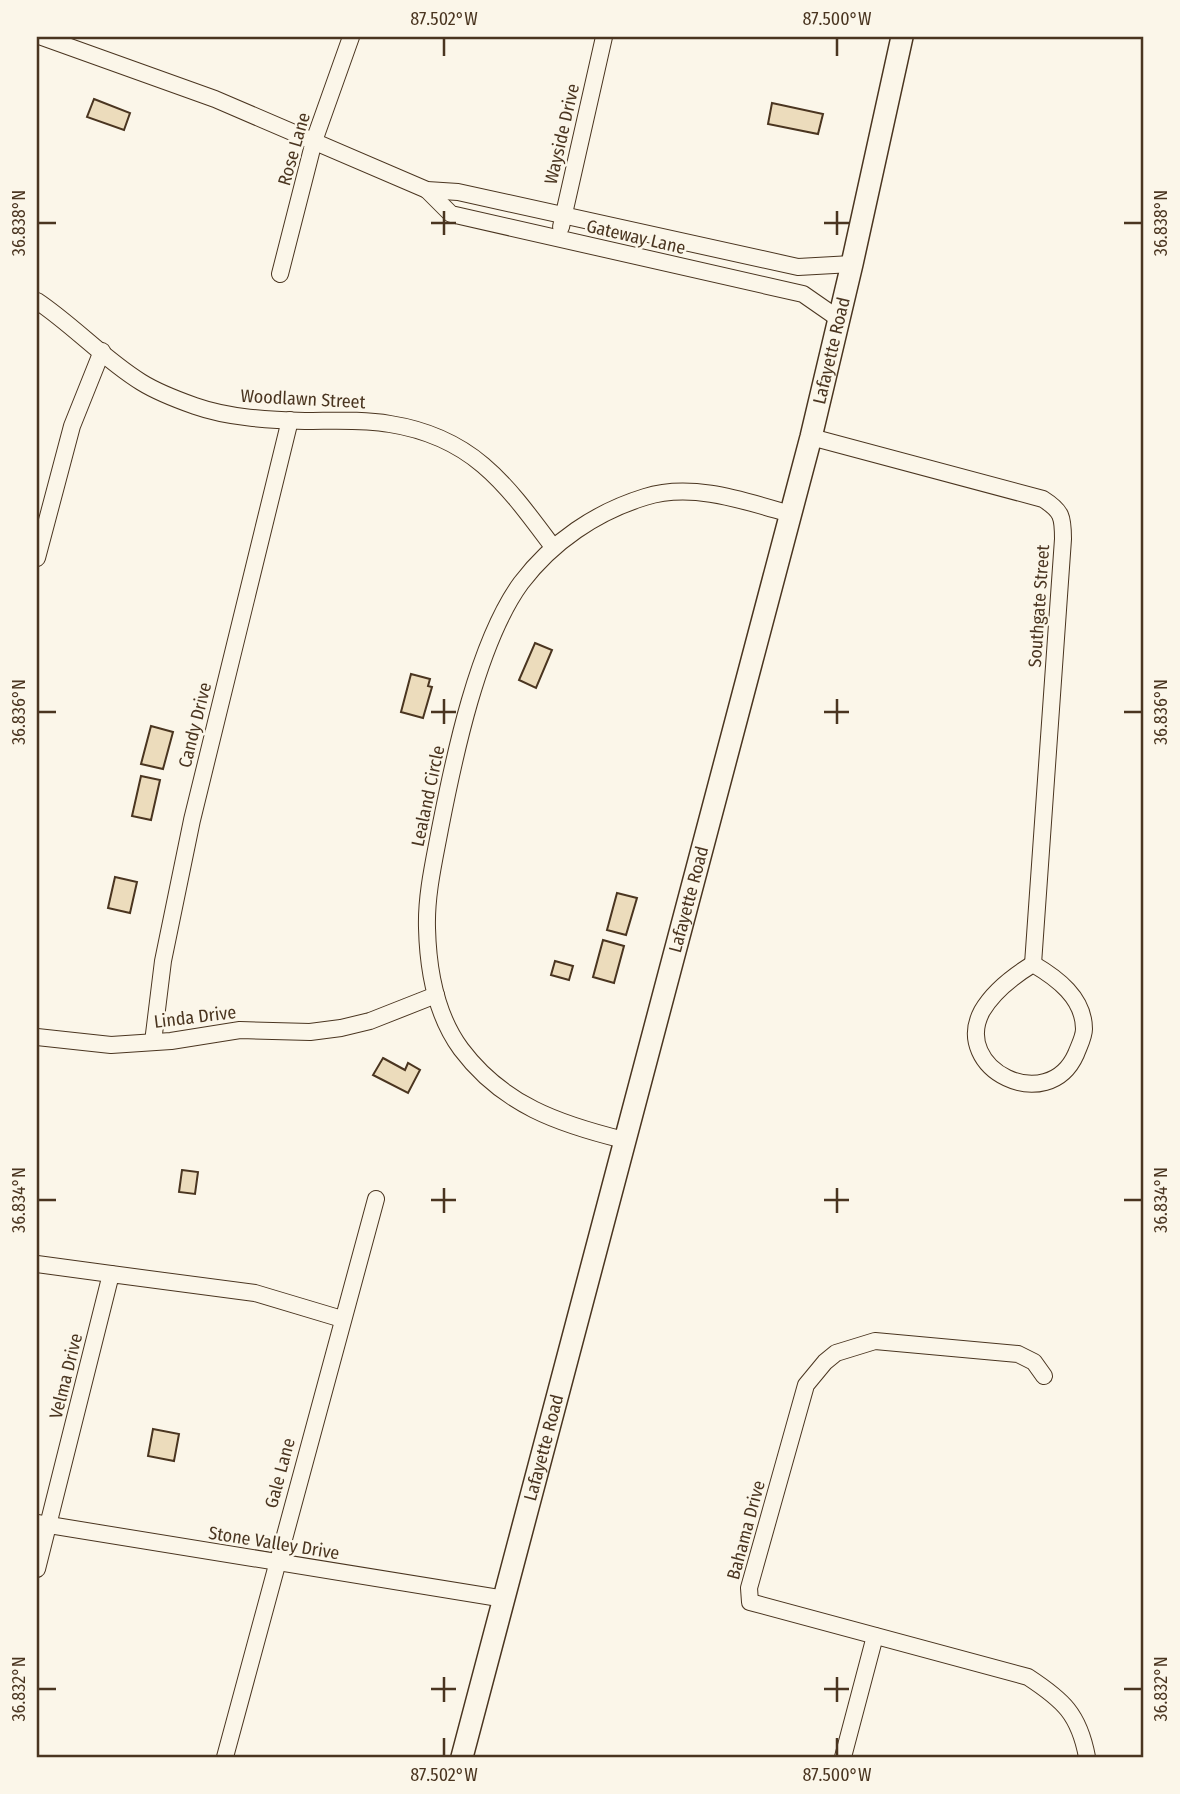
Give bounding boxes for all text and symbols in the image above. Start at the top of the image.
text: 87.502°W [410,8,478,30]
text: 87.500°W [803,8,872,30]
street label: Wayside Drive [540,81,584,186]
street label: Rose Lane [273,110,315,188]
text: 36.838°N [8,190,30,256]
text: 36.838°N [1150,190,1172,256]
street label: Gateway Lane [584,215,688,259]
street label: Lafayette Road [808,295,855,406]
street label: Woodlawn Street [240,385,366,413]
street label: Southgate Street [1024,544,1054,668]
text: 36.836°N [8,679,30,745]
text: 36.836°N [1150,679,1172,745]
street label: Candy Drive [174,680,216,770]
street label: Lealand Circle [407,743,449,848]
street label: Lafayette Road [664,844,713,955]
street label: Linda Drive [153,1001,238,1033]
text: 36.834°N [8,1167,30,1233]
text: 36.834°N [1150,1167,1172,1233]
street label: Velma Drive [45,1331,87,1421]
street label: Lafayette Road [519,1392,568,1503]
street label: Gale Lane [260,1435,300,1511]
street label: Bahama Drive [722,1478,770,1582]
street label: Stone Valley Drive [207,1522,341,1564]
text: 36.832°N [8,1656,30,1722]
text: 36.832°N [1150,1656,1172,1722]
text: 87.502°W [410,1764,478,1786]
text: 87.500°W [803,1764,872,1786]

